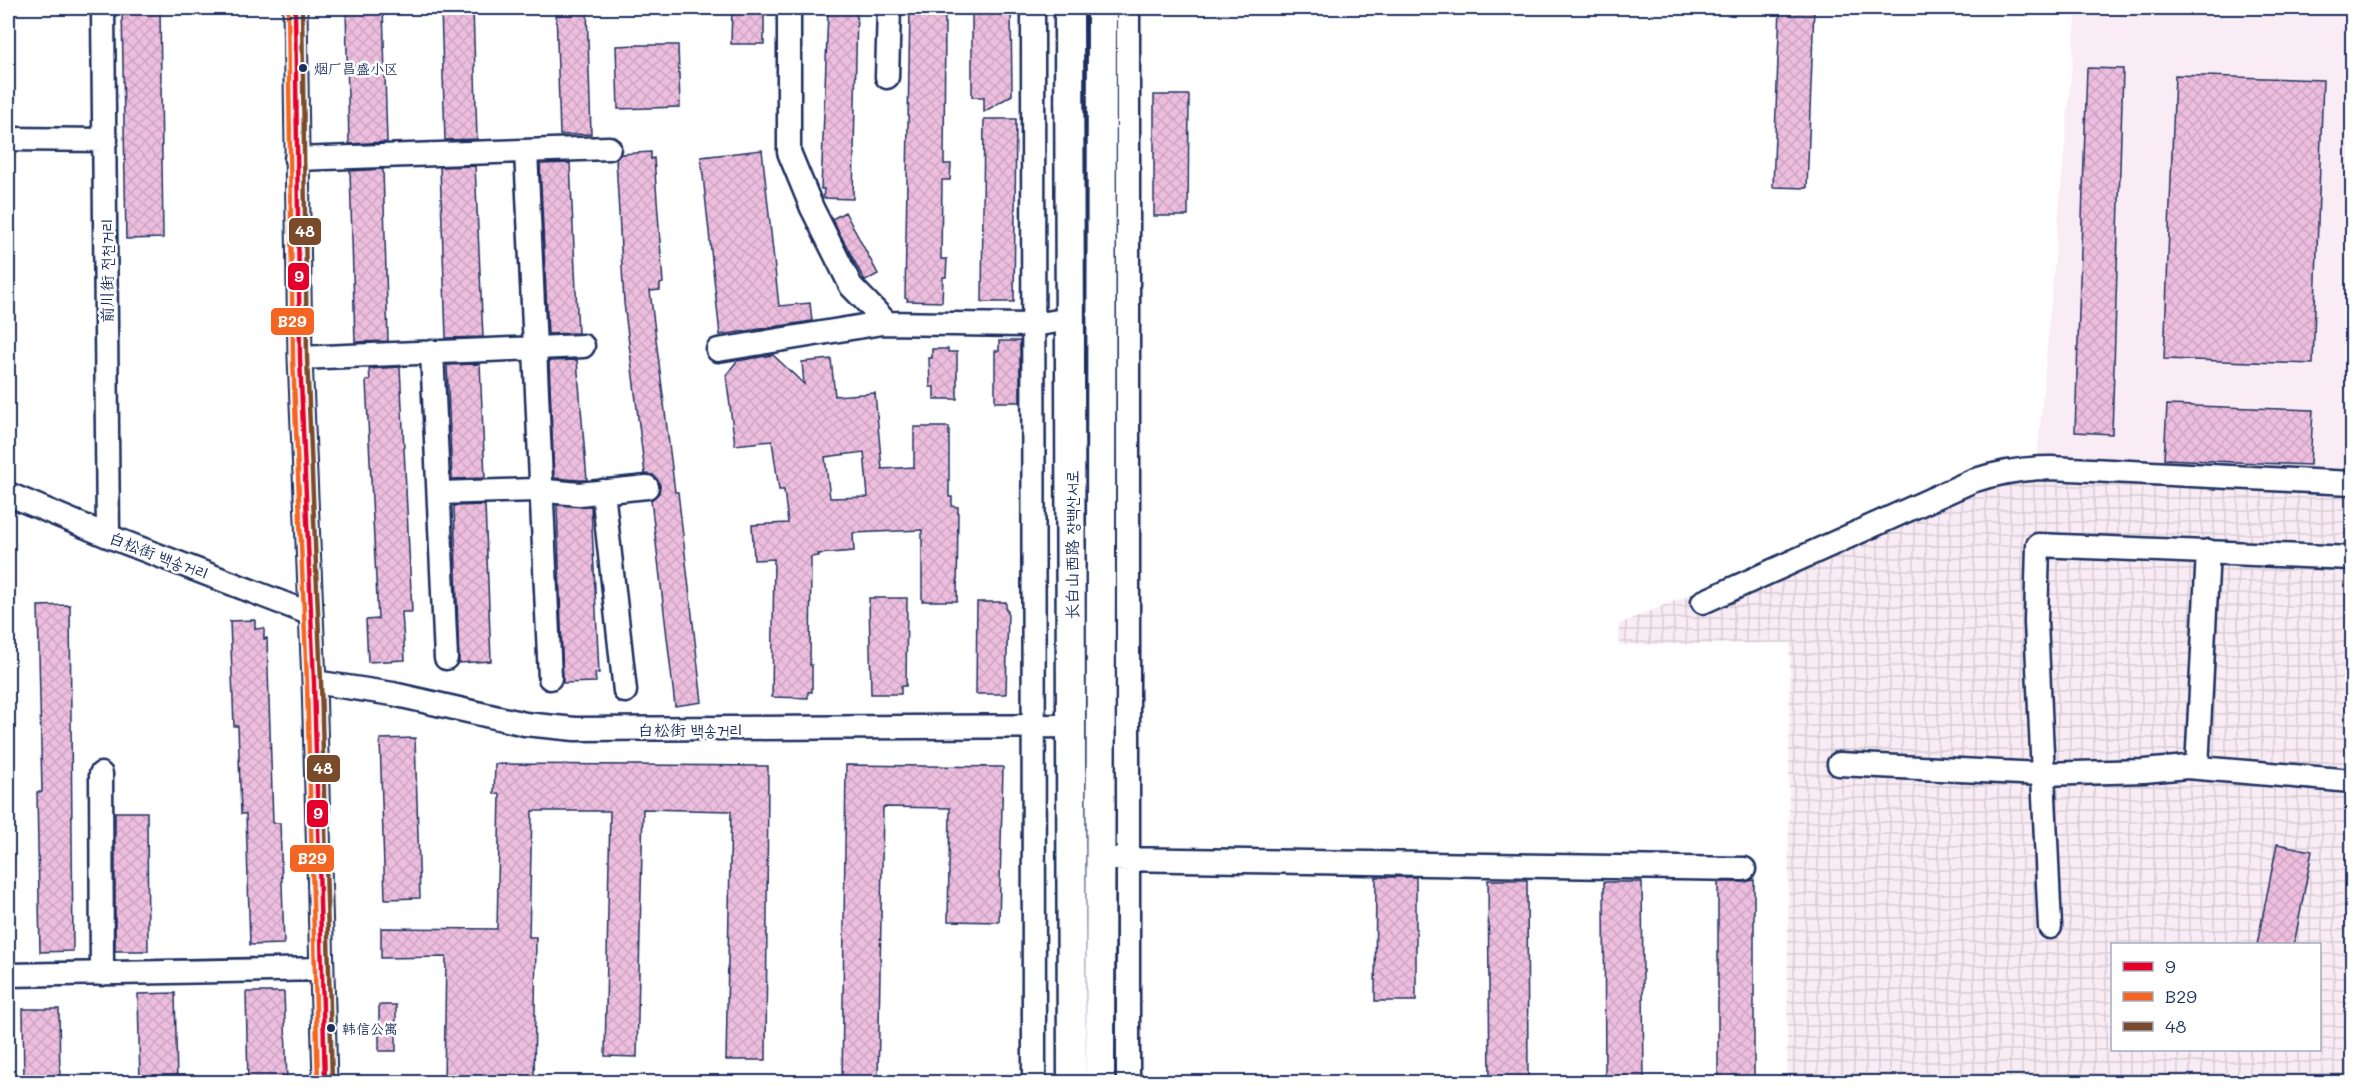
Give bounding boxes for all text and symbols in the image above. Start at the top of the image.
place label: 烟厂昌盛小区 [314,59,398,78]
marker: 烟厂昌盛小区 [297,62,309,74]
line badge: 48 [288,217,322,246]
street label: 前川街 전천거리 [96,219,117,323]
text: 48 [295,220,315,241]
line badge: 9 [287,262,310,291]
text: 9 [294,265,304,286]
line badge: B29 [270,307,315,336]
text: B29 [277,310,307,331]
street label: 长白山西路 장백산서로 [1061,470,1082,620]
street label: 白松街 백송거리 [106,526,212,584]
street label: 白松街 백송거리 [638,719,742,740]
line badge: 48 [306,754,341,783]
text: 48 [313,757,333,778]
line badge: 9 [306,799,329,828]
text: 9 [313,802,323,823]
line badge: B29 [289,844,335,873]
text: B29 [297,847,327,868]
legend [2111,943,2321,1051]
text: 9 [2165,954,2176,978]
text: B29 [2165,984,2197,1008]
text: 48 [2165,1014,2187,1038]
place label: 韩信公寓 [342,1019,398,1038]
marker: 韩信公寓 [325,1022,337,1034]

